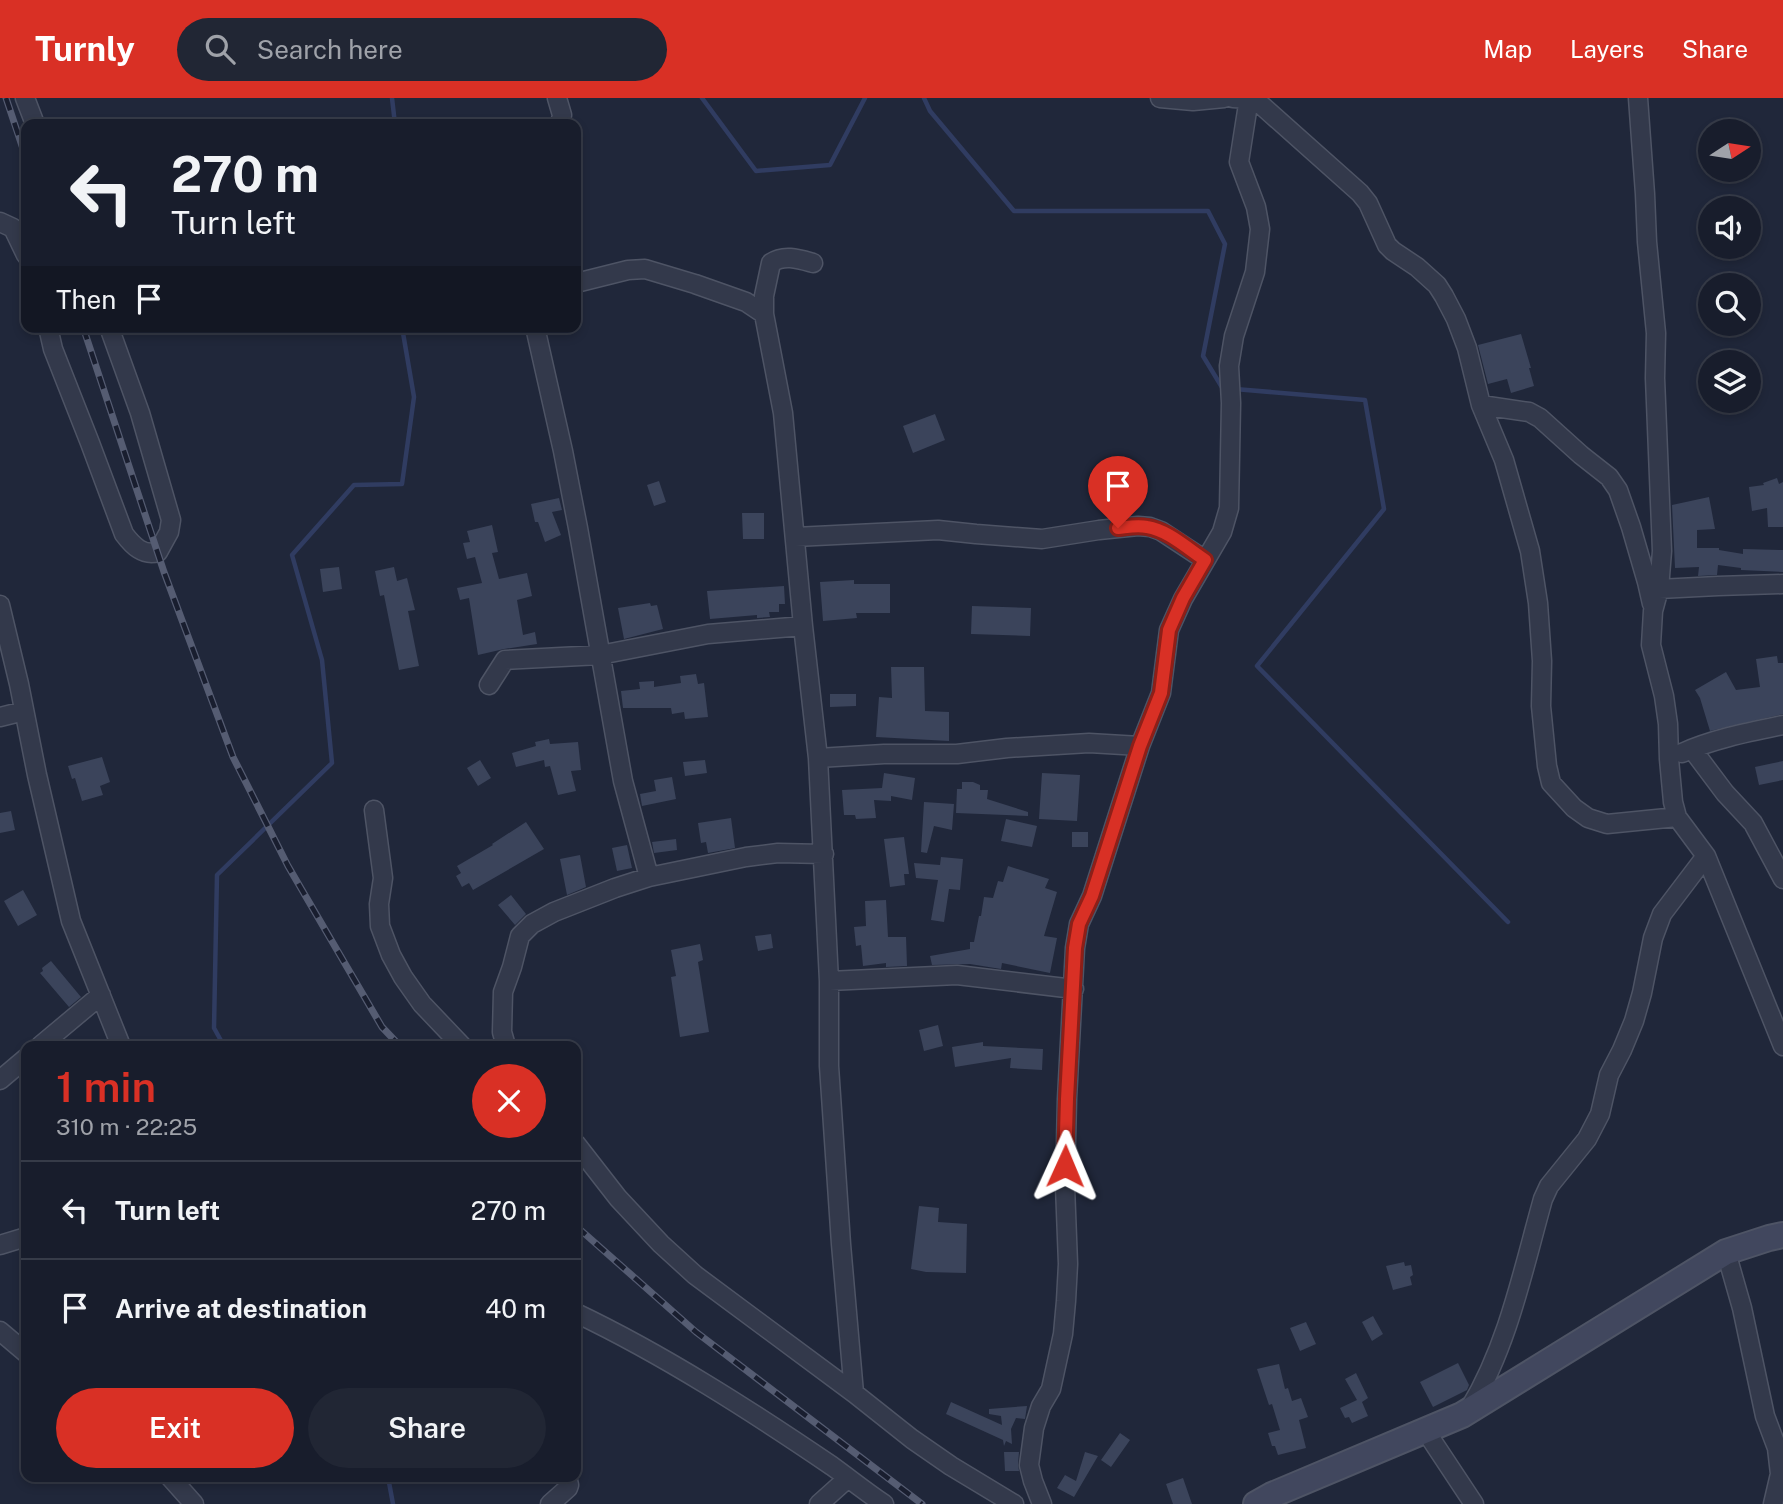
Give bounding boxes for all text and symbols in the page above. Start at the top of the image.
search box [177,18,667,81]
text: Turnly [35,30,135,68]
icon: search [201,30,239,68]
text: Search here [257,34,403,65]
text: Map [1483,35,1532,63]
text: Layers [1570,35,1644,63]
text: Share [1682,35,1748,63]
north arrow [1698,119,1760,182]
map controls [1698,119,1761,413]
text: 270 m [171,145,319,203]
icon: left [56,147,147,238]
button: sound [1698,196,1761,259]
text: Turn left [171,204,296,241]
button: search [1698,273,1761,336]
icon: arrive [130,280,168,318]
text: Then [56,284,116,315]
button: layers [1698,350,1761,413]
pin [1088,456,1148,528]
icon: arrive [1099,467,1137,505]
text: 1 min [56,1062,156,1111]
button: close [472,1064,546,1138]
text: 310 m · 22:25 [56,1113,197,1140]
position arrow [1028,1129,1102,1203]
icon: left [56,1191,94,1229]
text: Turn left [115,1195,220,1226]
text: 270 m [471,1195,546,1226]
icon: arrive [56,1289,94,1327]
text: Arrive at destination [115,1293,367,1324]
text: 40 m [485,1293,546,1324]
button: Exit [56,1388,294,1468]
button: Share [308,1388,546,1468]

